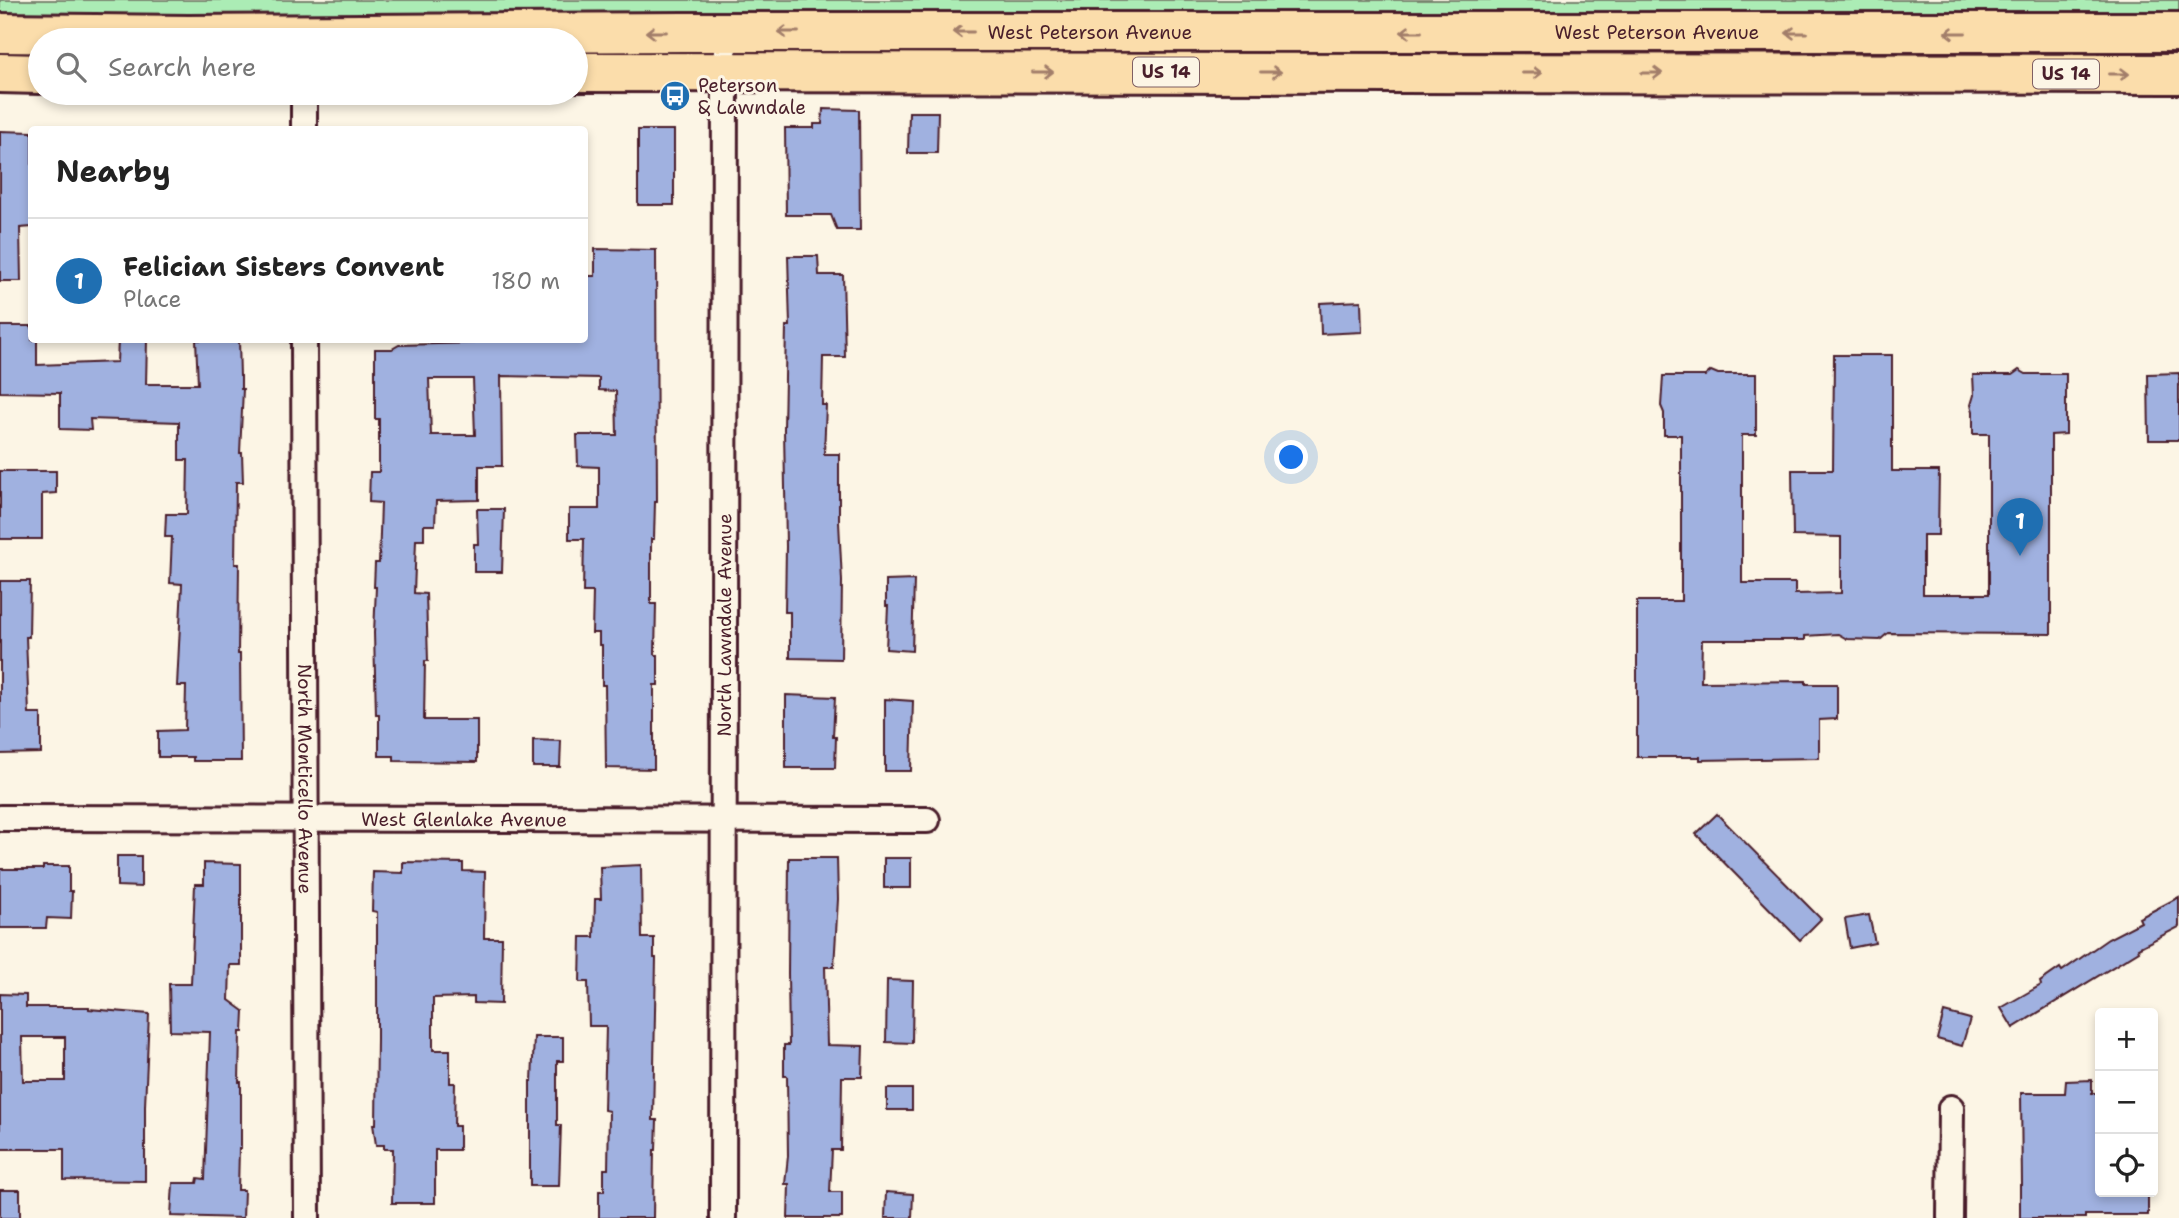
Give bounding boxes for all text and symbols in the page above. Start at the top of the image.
street label: West Peterson Avenue [988,20,1192,45]
street label: West Peterson Avenue [1555,20,1759,45]
one-way arrow [645,25,668,39]
one-way arrow [777,25,800,39]
one-way arrow [952,25,975,39]
one-way arrow [1400,26,1423,39]
one-way arrow [1785,26,1808,40]
one-way arrow [1944,26,1967,40]
search box [28,28,588,105]
icon: search [52,48,90,86]
text: Search here [108,49,257,84]
road number: US 14 [1133,58,1199,86]
road number: US 14 [2033,60,2099,88]
one-way arrow [1031,65,1054,79]
one-way arrow [1259,65,1282,79]
one-way arrow [1520,66,1543,80]
one-way arrow [1641,66,1664,80]
one-way arrow [2107,67,2130,81]
place label: Peterson & Lawndale [698,73,806,120]
bus stop icon: Peterson & Lawndale [658,79,692,113]
text: Nearby [56,151,171,192]
text: Felician Sisters Convent [123,249,444,284]
text: 1 [74,266,84,296]
text: 180 m [491,266,560,296]
text: Place [123,284,182,314]
your location [1274,440,1308,474]
pin: 1 [1997,498,2043,556]
street label: North Lawndale Avenue [712,513,737,737]
street label: North Monticello Avenue [292,664,318,894]
street label: West Glenlake Avenue [361,807,567,832]
map controls [2095,1008,2158,1197]
button: + [2095,1008,2158,1071]
button: − [2095,1071,2158,1134]
button: locate [2095,1134,2158,1197]

